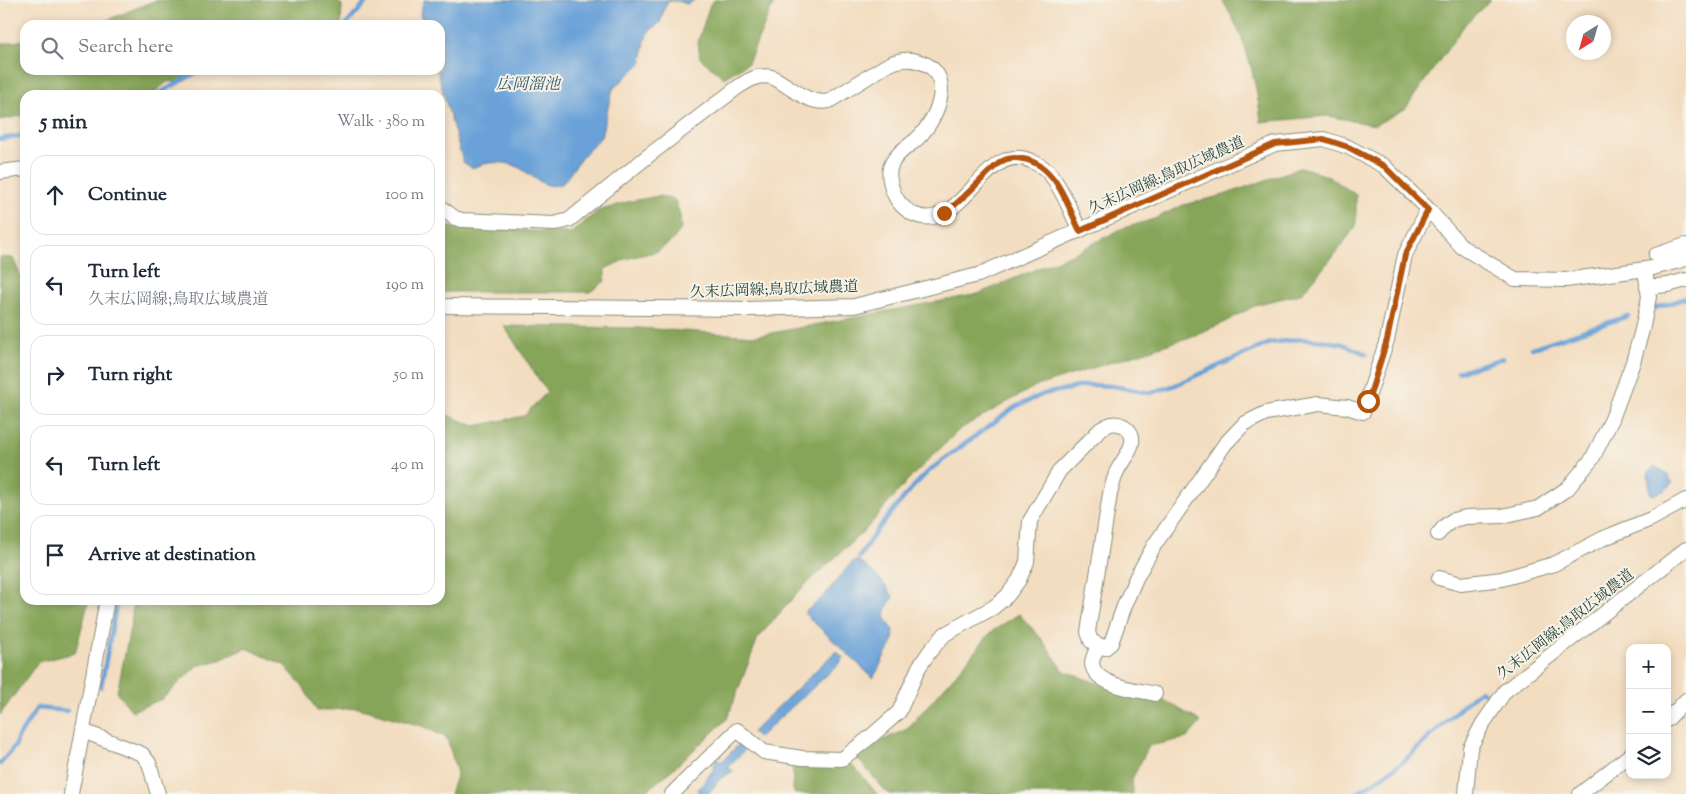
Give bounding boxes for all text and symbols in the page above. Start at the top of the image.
north arrow [1566,15,1611,60]
search box [20,20,445,75]
icon: search [38,34,66,62]
text: Search here [78,34,173,61]
water label: 広岡溜池 [496,74,562,97]
text: 5 min [40,108,87,138]
text: Walk · 380 m [337,111,425,134]
street label: 久末広岡線;鳥取広域農道 [1085,132,1248,220]
icon: ahead [41,181,69,209]
text: Continue [88,182,167,209]
text: 100 m [385,184,424,207]
route end [933,202,956,225]
text: Turn left [88,259,160,286]
icon: left [41,271,69,299]
text: 190 m [386,274,424,297]
street label: 久末広岡線;鳥取広域農道 [689,277,859,304]
text: 久末広岡線;鳥取広域農道 [88,289,268,312]
icon: right [41,361,69,389]
text: Turn right [88,362,172,389]
text: 50 m [393,364,424,387]
route start [1357,390,1380,413]
icon: left [41,451,69,479]
text: Turn left [88,452,160,479]
text: 40 m [391,454,424,477]
icon: arrive [41,541,69,569]
text: Arrive at destination [88,542,256,569]
street label: 久末広岡線;鳥取広域農道 [1493,565,1639,685]
map controls [1626,644,1671,779]
button: + [1626,644,1671,689]
button: − [1626,689,1671,734]
button: layers [1626,734,1671,779]

